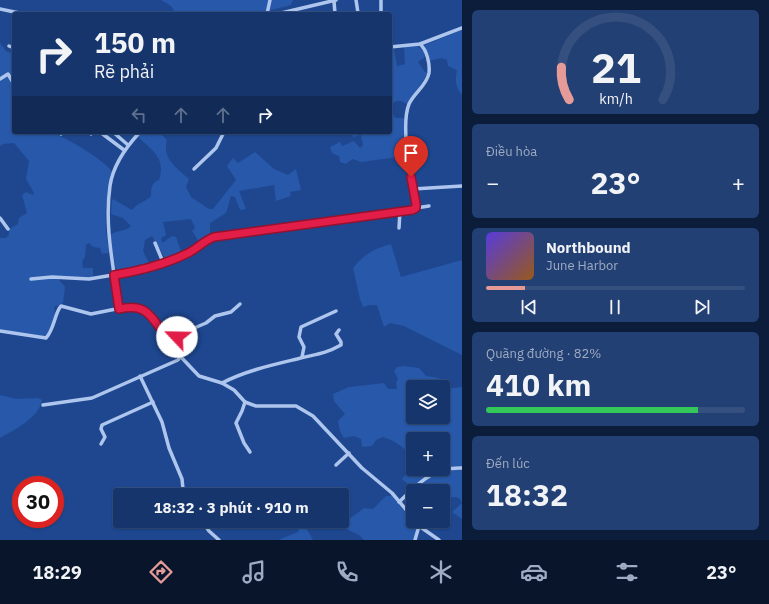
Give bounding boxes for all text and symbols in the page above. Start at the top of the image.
text: 150 m [94,24,176,61]
icon: right [28,28,80,80]
text: 21 [591,40,640,94]
text: Rẽ phải [94,60,154,83]
text: km/h [599,89,632,108]
icon: left [128,104,150,126]
icon: ahead [170,104,192,126]
icon: ahead [212,104,234,126]
icon: right [254,104,276,126]
pin [394,136,428,177]
icon: arrive [400,142,422,164]
text: Điều hòa [486,143,537,160]
text: 23° [590,163,641,202]
text: − [486,168,499,197]
text: + [732,168,745,197]
text: Northbound [546,238,631,257]
text: June Harbor [546,257,618,274]
icon: previous [518,296,540,318]
icon: pause [604,296,626,318]
icon: next [691,296,713,318]
position arrow [156,316,198,358]
text: Quãng đường · 82% [486,345,601,362]
text: 410 km [486,365,591,404]
map controls [406,380,450,528]
button: layers [406,380,450,424]
button: + [406,432,450,476]
text: Đến lúc [486,455,530,472]
text: 18:32 [486,475,568,514]
speed limit sign: 30 [12,476,64,528]
button: − [406,484,450,528]
text: 18:32 · 3 phút · 910 m [153,498,309,517]
icon: directions [147,558,175,586]
icon: music [240,558,268,586]
icon: phone [333,558,361,586]
icon: climate [427,558,455,586]
icon: car [520,558,548,586]
icon: filters [613,558,641,586]
text: 18:29 [33,561,82,584]
text: 23° [706,561,736,584]

